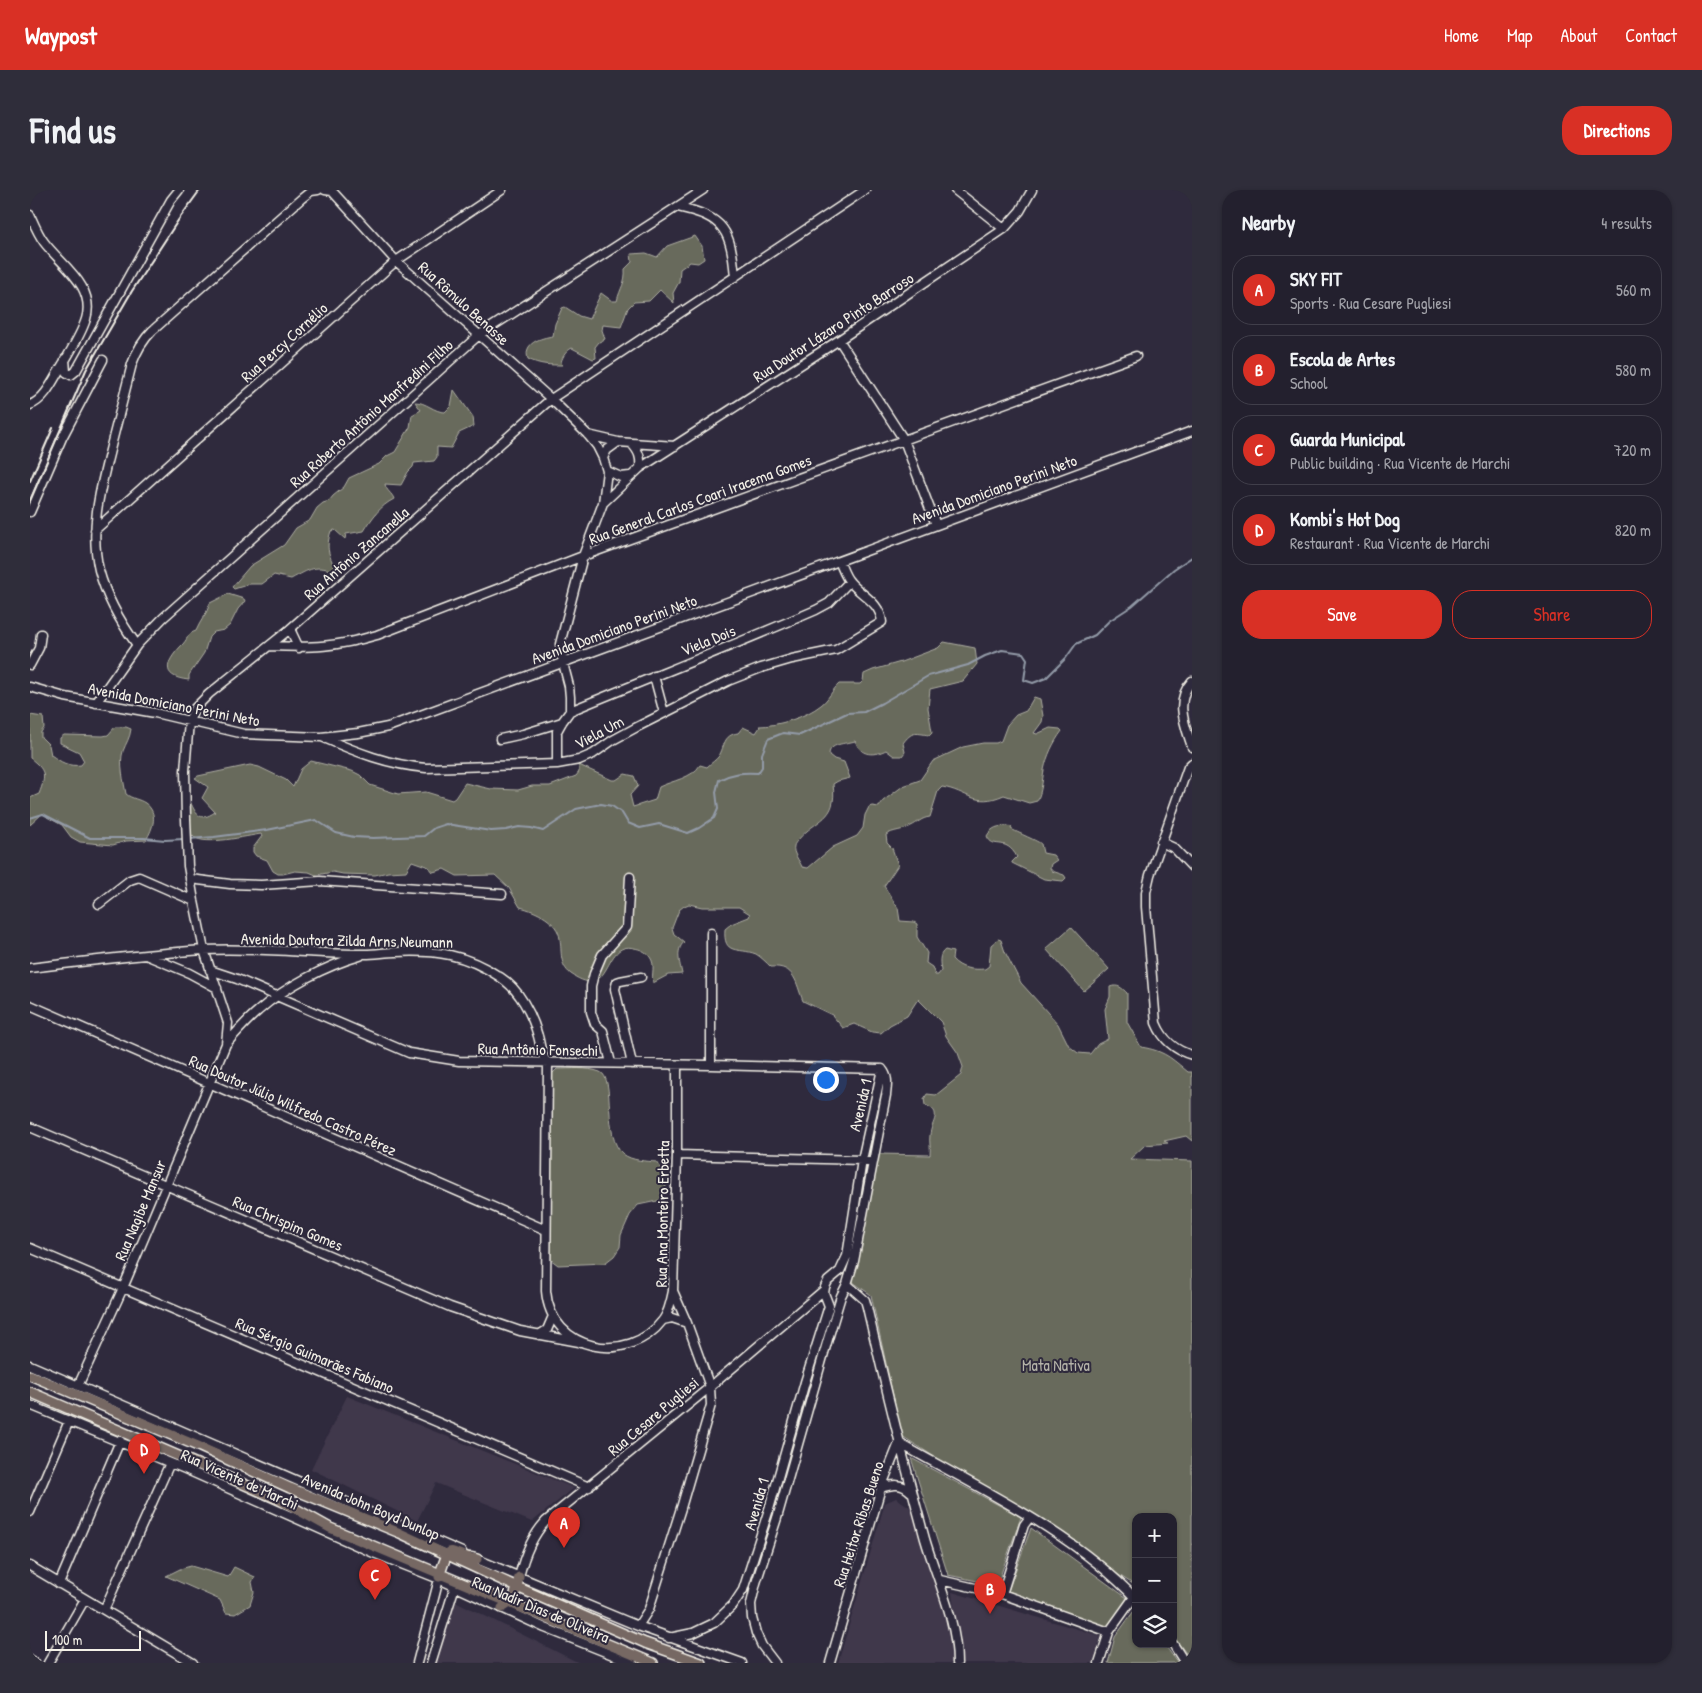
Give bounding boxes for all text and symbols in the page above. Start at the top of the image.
text: Waypost [25,19,97,51]
text: Home [1444,23,1479,48]
text: Map [1507,23,1532,48]
text: About [1560,23,1597,48]
text: Contact [1625,23,1677,48]
button: Directions [1562,106,1672,155]
text: Find us [30,107,116,154]
text: Nearby [1242,208,1295,237]
text: 4 results [1601,212,1652,234]
street label: Rua Rômulo Benasse [414,256,515,350]
street label: Rua Doutor Lázaro Pinto Barroso [748,266,918,387]
text: SKY FIT [1290,266,1342,292]
text: A [1255,279,1263,301]
text: 560 m [1616,279,1651,301]
text: Sports · Rua Cesare Pugliesi [1290,292,1452,314]
street label: Rua Percy Cornélio [236,297,333,387]
street label: Rua Roberto Antônio Manfredini Filho [285,333,458,492]
text: Escola de Artes [1290,346,1395,372]
text: B [1255,359,1263,381]
text: 580 m [1616,359,1651,381]
text: School [1290,372,1327,394]
text: Guarda Municipal [1290,426,1405,452]
text: C [1255,439,1263,461]
text: 720 m [1614,439,1651,461]
street label: Rua General Carlos Coari Iracema Gomes [586,448,814,550]
street label: Avenida Domiciano Perini Neto [908,449,1080,529]
text: Public building · Rua Vicente de Marchi [1290,452,1510,474]
street label: Rua Antônio Zancanella [299,501,413,605]
text: Kombi's Hot Dog [1290,506,1400,532]
text: D [1255,519,1263,541]
text: 820 m [1615,519,1651,541]
text: Restaurant · Rua Vicente de Marchi [1290,532,1490,554]
street label: Avenida Domiciano Perini Neto [528,589,700,669]
button: Save [1242,590,1442,639]
button: Share [1452,590,1652,639]
street label: Viela Dois [677,619,739,661]
street label: Avenida Domiciano Perini Neto [86,677,262,732]
street label: Viela Um [571,710,628,754]
street label: Avenida Doutora Zilda Arns Neumann [241,927,453,953]
street label: Rua Antônio Fonsechi [478,1037,598,1061]
street label: Rua Doutor Júlio Wilfredo Castro Pérez [186,1049,400,1161]
your location [813,1067,839,1093]
street label: Avenida 1 [843,1076,877,1133]
street label: Rua Ana Monteiro Erbetta [650,1140,674,1288]
street label: Rua Nagibe Mansur [109,1156,171,1264]
street label: Rua Chrispim Gomes [230,1190,346,1256]
street label: Rua Sérgio Guimarães Fabiano [232,1312,398,1399]
park label: Mata Nativa [1022,1354,1090,1376]
street label: Rua Cesare Pugliesi [603,1371,703,1461]
pin: D [128,1433,160,1474]
street label: Rua Vicente de Marchi [178,1443,302,1515]
street label: Rua Heitor Ribas Bueno [827,1458,889,1590]
street label: Avenida John Boyd Dunlop [299,1467,443,1545]
street label: Avenida 1 [738,1475,774,1533]
pin: A [548,1507,580,1548]
map controls [1132,1513,1177,1648]
button: + [1132,1513,1177,1558]
button: − [1132,1558,1177,1603]
pin: C [359,1559,391,1600]
street label: Rua Nadir Dias de Oliveira [469,1570,613,1648]
pin: B [974,1573,1006,1614]
button: layers [1132,1603,1177,1648]
scale bar [45,1628,141,1651]
text: 100 m [52,1630,82,1649]

